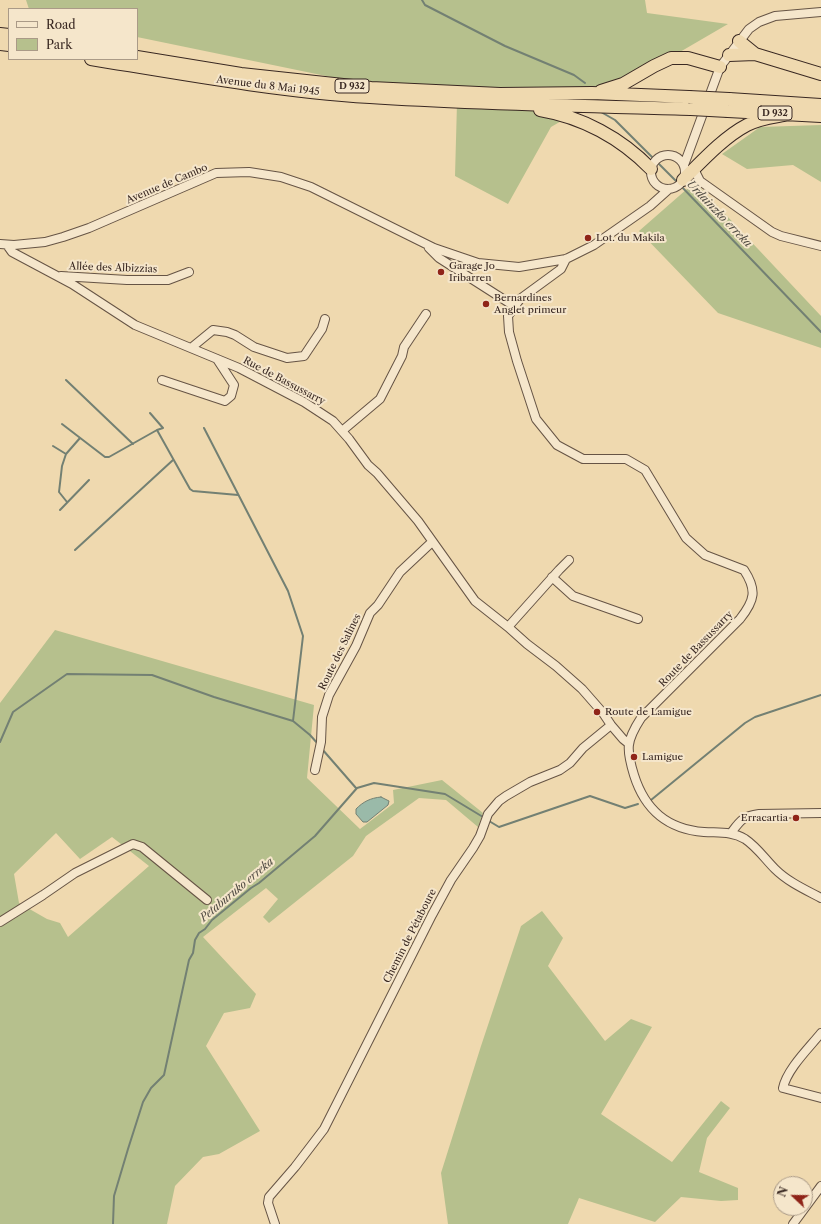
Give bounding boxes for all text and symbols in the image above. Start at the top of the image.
legend [8,8,138,60]
text: Road [46,17,76,32]
text: Park [46,37,72,52]
street label: Avenue du 8 Mai 1945 [216,74,320,98]
road number: D 932 [335,79,369,93]
road number: D 932 [758,106,792,120]
street label: Avenue de Cambo [125,161,209,207]
water label: Urdainzko erreka [684,178,754,250]
place label: Lot. du Makila [596,232,665,244]
marker: Lot. du Makila [583,233,593,243]
street label: Allée des Albizzias [69,260,157,276]
place label: Garage Jo Iribarren [449,260,495,284]
marker: Garage Jo Iribarren [436,267,446,277]
place label: Bernardines Anglet primeur [494,292,566,316]
marker: Bernardines Anglet primeur [481,299,491,309]
street label: Rue de Bassussarry [241,354,327,408]
street label: Route de Bassussarry [657,609,735,689]
street label: Route des Salines [316,612,364,692]
place label: Route de Lamigue [605,706,692,718]
marker: Route de Lamigue [592,707,602,717]
place label: Lamigue [642,751,683,763]
marker: Lamigue [629,752,639,762]
place label: Erracartia [741,812,788,824]
marker: Erracartia [791,813,801,823]
water label: Petaburuko erreka [198,855,276,925]
street label: Chemin de Pétaboure [381,887,439,985]
north arrow [773,1176,813,1216]
text: N [775,1185,791,1199]

